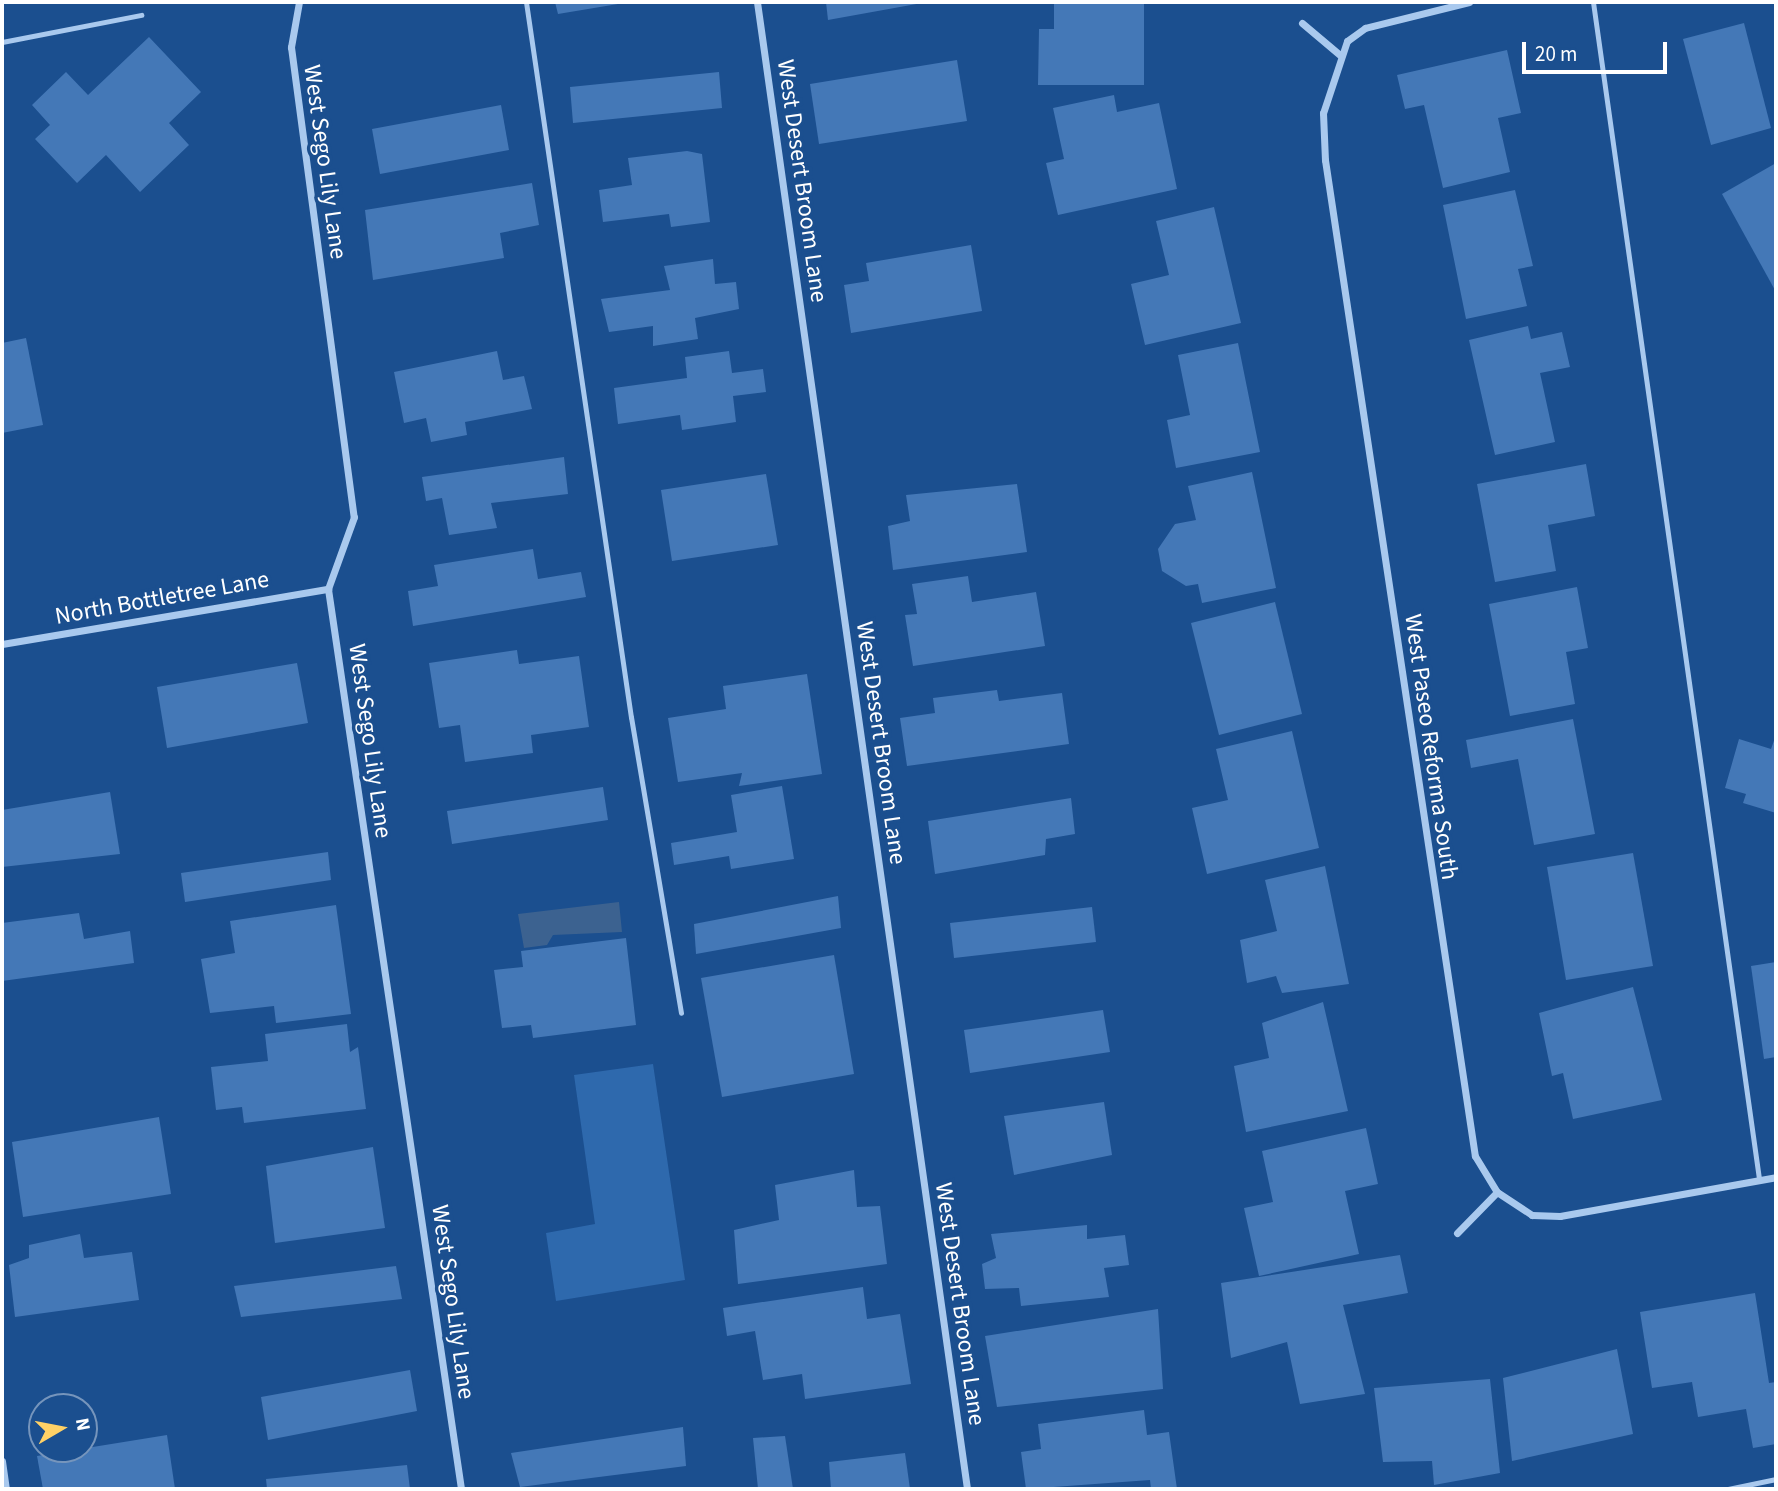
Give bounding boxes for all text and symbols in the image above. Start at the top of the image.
scale bar [1526,28,1671,72]
text: 20 m [1535,39,1577,69]
street label: West Desert Broom Lane [771,58,833,304]
street label: West Sego Lily Lane [297,63,353,261]
street label: North Bottletree Lane [53,565,271,631]
street label: West Paseo Reforma South [1398,612,1464,882]
street label: West Desert Broom Lane [850,620,912,866]
street label: West Sego Lily Lane [342,642,398,840]
street label: West Desert Broom Lane [929,1181,991,1427]
street label: West Sego Lily Lane [425,1203,481,1401]
north arrow [28,1393,98,1463]
text: N [68,1416,97,1433]

